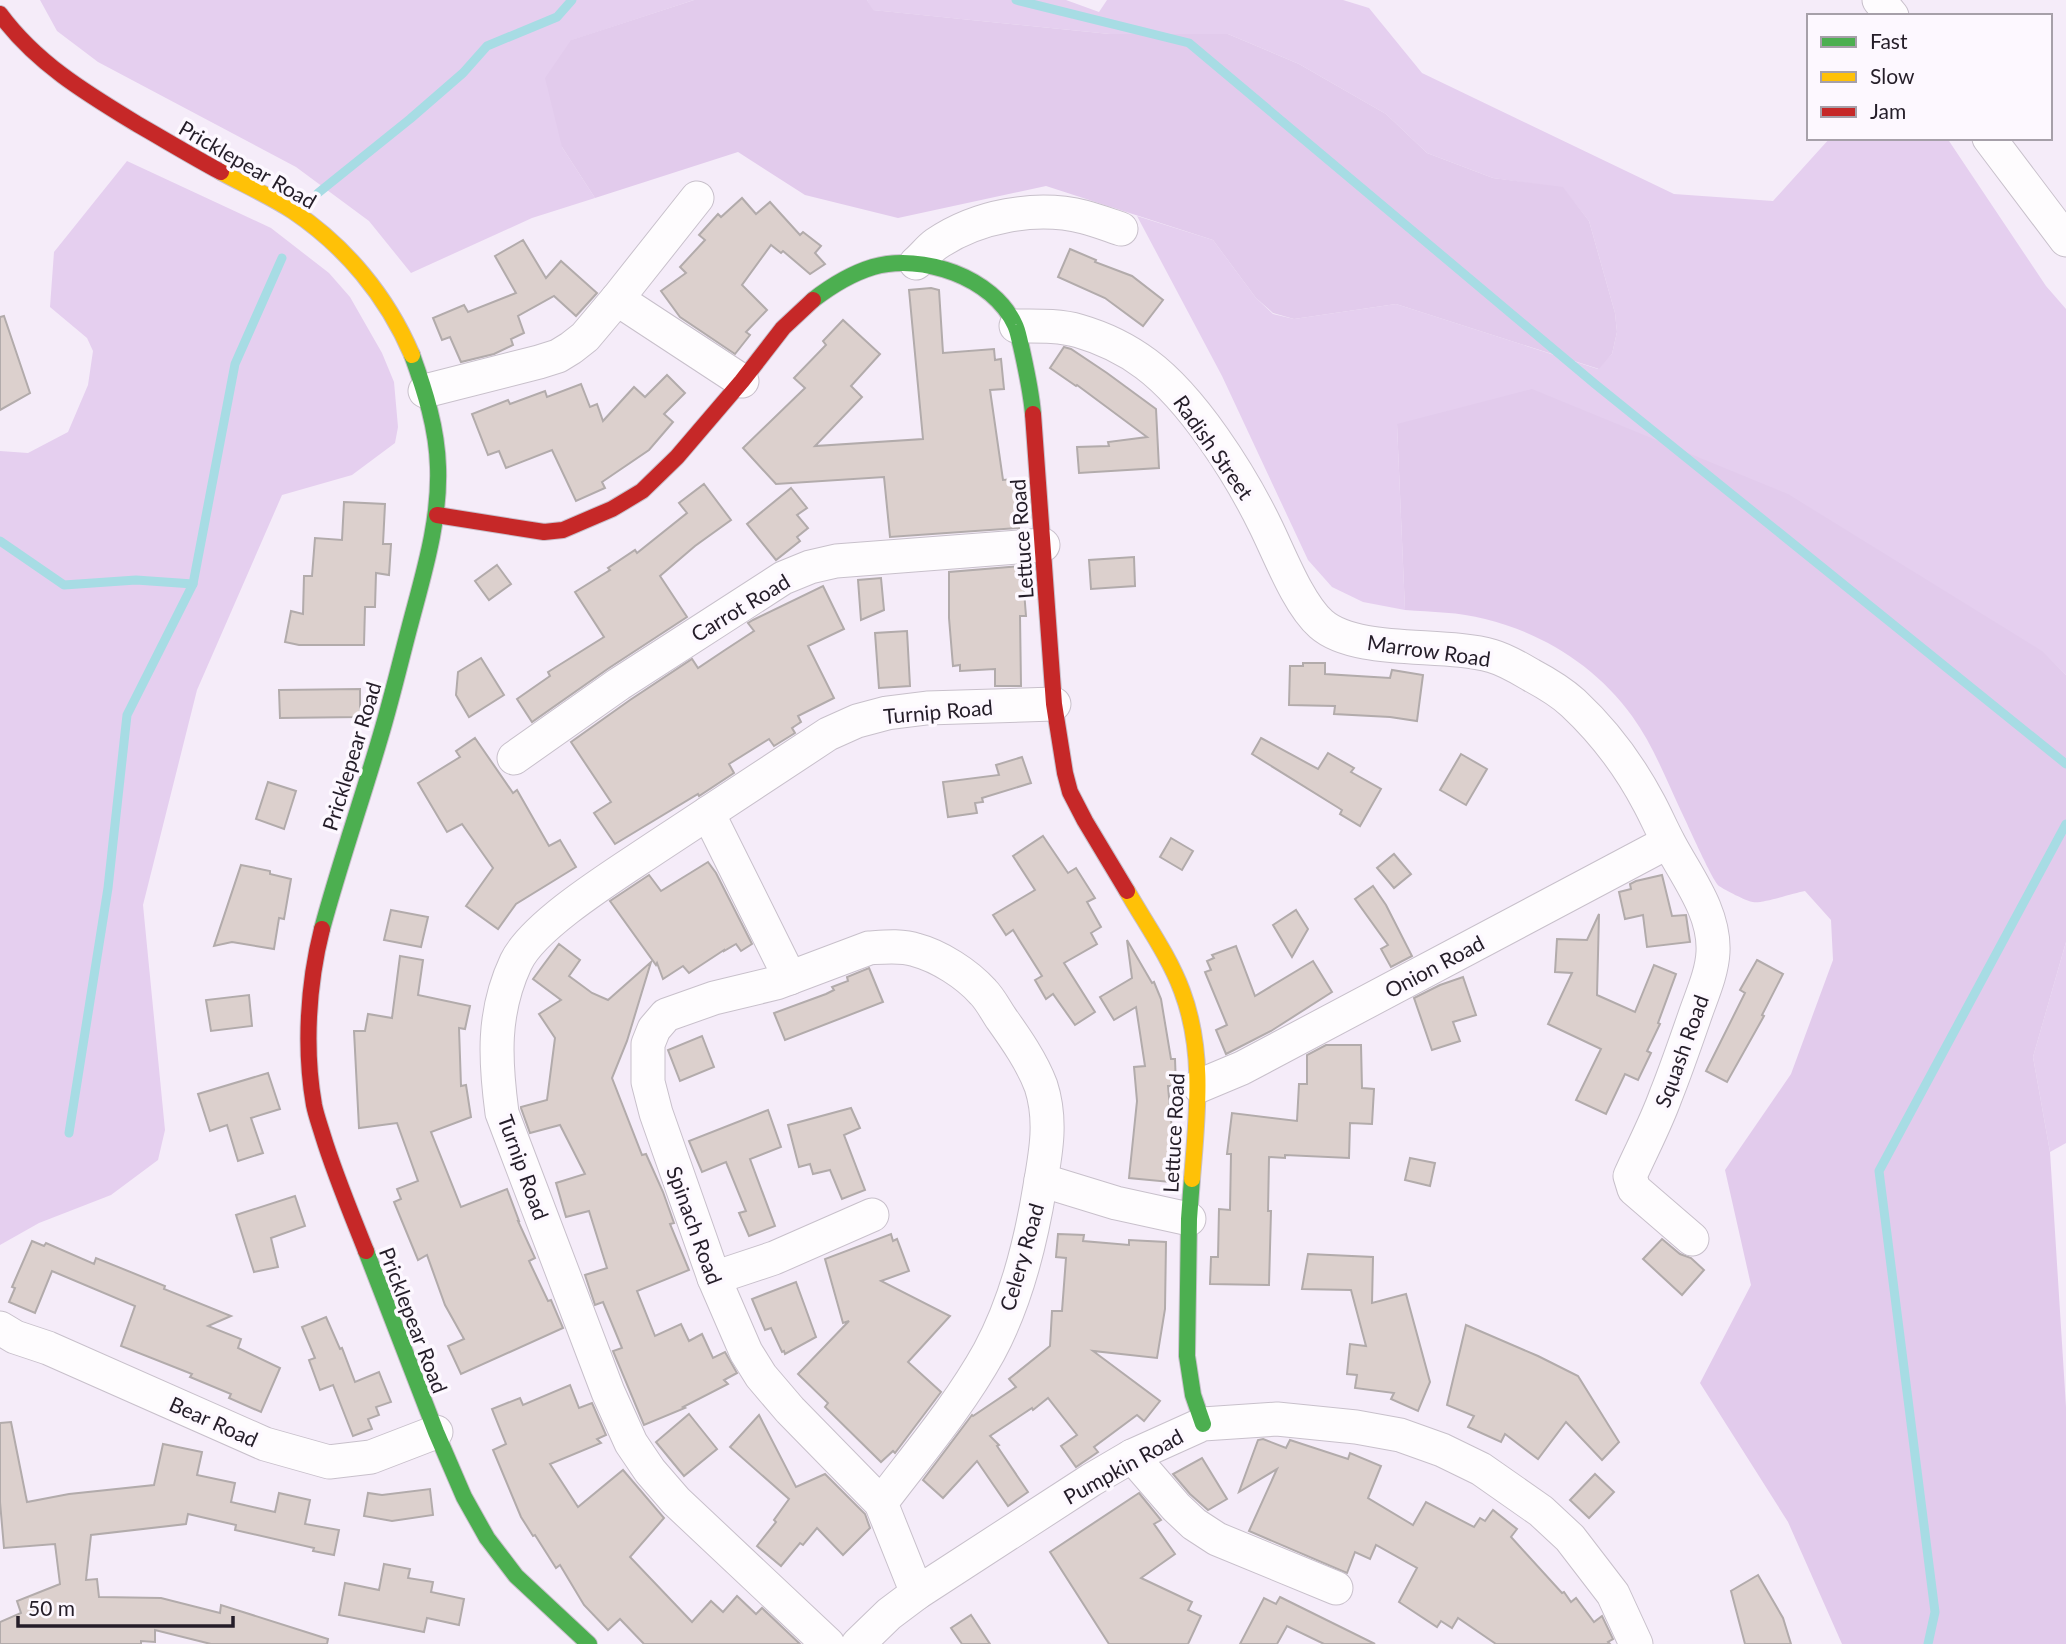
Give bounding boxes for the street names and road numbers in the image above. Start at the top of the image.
street label: Pricklepear Road [175,115,321,213]
street label: Radish Street [1169,390,1259,504]
street label: Lettuce Road [1004,478,1038,600]
street label: Carrot Road [686,568,794,646]
street label: Marrow Road [1366,629,1492,671]
street label: Pricklepear Road [316,679,386,833]
street label: Turnip Road [882,694,994,728]
street label: Onion Road [1380,929,1488,1003]
street label: Squash Road [1649,991,1713,1111]
street label: Lettuce Road [1157,1072,1189,1194]
street label: Turnip Road [493,1111,555,1223]
street label: Spinach Road [662,1163,728,1287]
street label: Celery Road [994,1200,1048,1314]
street label: Pricklepear Road [375,1243,453,1397]
street label: Bear Road [166,1390,262,1452]
street label: Pumpkin Road [1059,1423,1187,1509]

